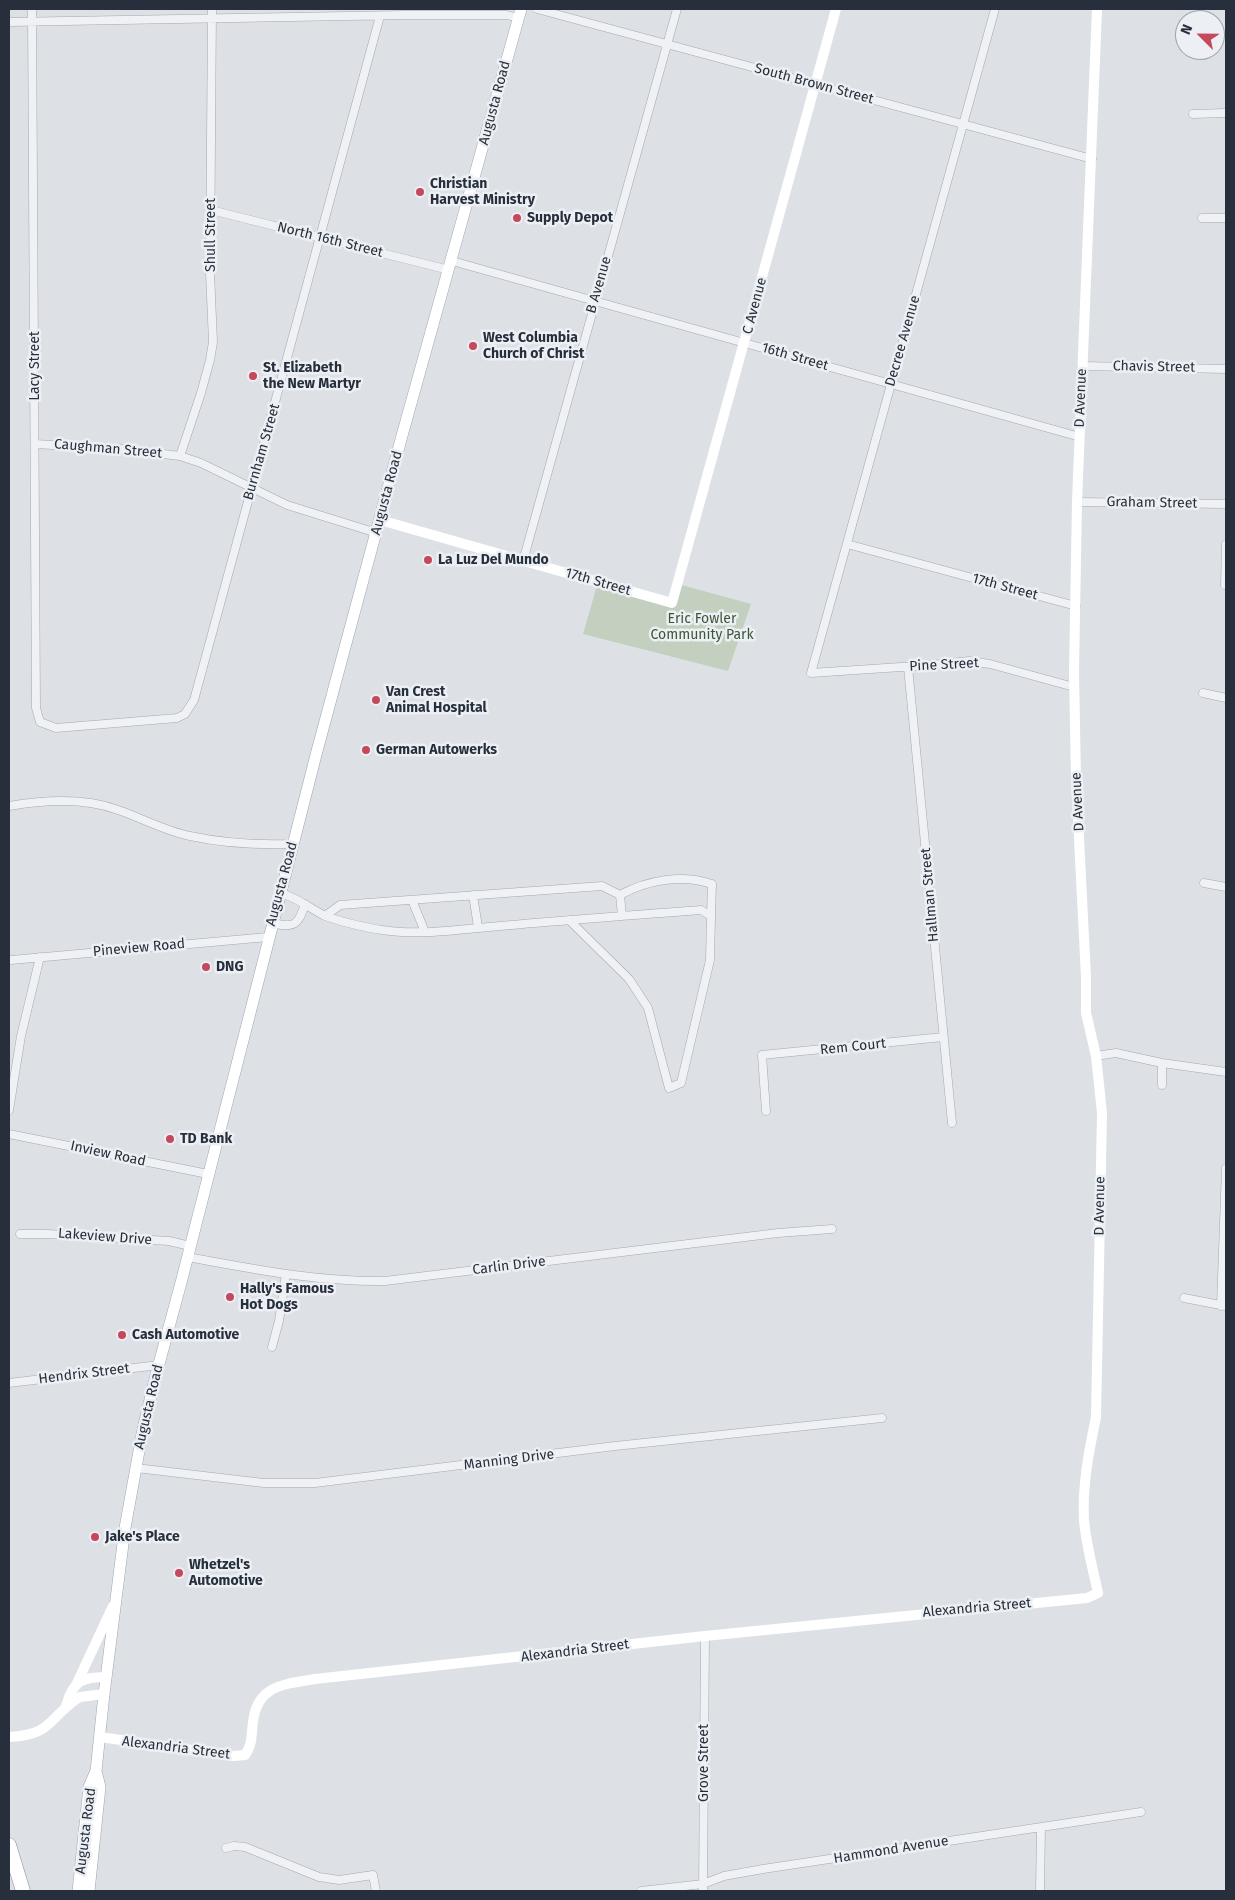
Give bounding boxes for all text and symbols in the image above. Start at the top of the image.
north arrow [1175,10,1225,60]
text: N [1177,22,1196,37]
street label: Augusta Road [476,59,514,147]
street label: South Brown Street [753,60,875,108]
place label: Christian Harvest Ministry [430,176,535,208]
marker: Christian Harvest Ministry [414,186,426,198]
street label: Shull Street [203,198,219,272]
place label: Supply Depot [527,210,613,226]
marker: Supply Depot [511,212,523,224]
street label: North 16th Street [275,219,385,261]
street label: B Avenue [583,254,615,316]
street label: C Avenue [739,276,771,336]
street label: Decree Avenue [882,294,924,388]
place label: West Columbia Church of Christ [483,330,584,362]
street label: Lacy Street [27,331,43,401]
street label: 16th Street [760,339,830,375]
marker: West Columbia Church of Christ [467,340,479,352]
street label: Chavis Street [1113,358,1195,376]
place label: St. Elizabeth the New Martyr [263,360,361,392]
street label: D Avenue [1072,368,1090,428]
marker: St. Elizabeth the New Martyr [247,370,259,382]
street label: Burnham Street [240,402,284,502]
street label: Caughman Street [53,436,163,462]
street label: Augusta Road [368,449,406,537]
street label: Graham Street [1106,494,1198,512]
place label: La Luz Del Mundo [438,552,549,568]
marker: La Luz Del Mundo [422,554,434,566]
street label: 17th Street [563,565,633,599]
street label: 17th Street [970,570,1040,604]
park label: Eric Fowler Community Park [650,611,754,644]
street label: Pine Street [909,655,979,675]
place label: Van Crest Animal Hospital [386,684,487,716]
marker: Van Crest Animal Hospital [370,694,382,706]
place label: German Autowerks [376,742,497,758]
marker: German Autowerks [360,744,372,756]
street label: D Avenue [1068,772,1088,832]
street label: Augusta Road [263,840,301,928]
street label: Hallman Street [918,847,942,943]
street label: Pineview Road [92,936,186,960]
place label: DNG [216,959,243,975]
marker: DNG [200,961,212,973]
street label: Rem Court [819,1035,887,1059]
place label: TD Bank [180,1131,232,1147]
marker: TD Bank [164,1133,176,1145]
street label: Inview Road [69,1138,147,1170]
street label: D Avenue [1091,1176,1109,1236]
street label: Lakeview Drive [57,1225,153,1249]
street label: Carlin Drive [471,1253,547,1279]
place label: Hally's Famous Hot Dogs [240,1281,334,1314]
marker: Hally's Famous Hot Dogs [224,1291,236,1303]
place label: Cash Automotive [132,1327,239,1343]
marker: Cash Automotive [116,1329,128,1341]
street label: Hendrix Street [38,1360,130,1388]
street label: Augusta Road [131,1363,167,1451]
street label: Manning Drive [463,1446,555,1474]
place label: Jake's Place [105,1529,180,1545]
marker: Jake's Place [89,1531,101,1543]
place label: Whetzel's Automotive [189,1557,263,1590]
marker: Whetzel's Automotive [173,1567,185,1579]
street label: Alexandria Street [922,1595,1032,1621]
street label: Alexandria Street [520,1636,630,1666]
street label: Grove Street [696,1724,712,1802]
street label: Alexandria Street [121,1733,231,1763]
street label: Augusta Road [72,1787,100,1875]
street label: Hammond Avenue [832,1833,950,1867]

